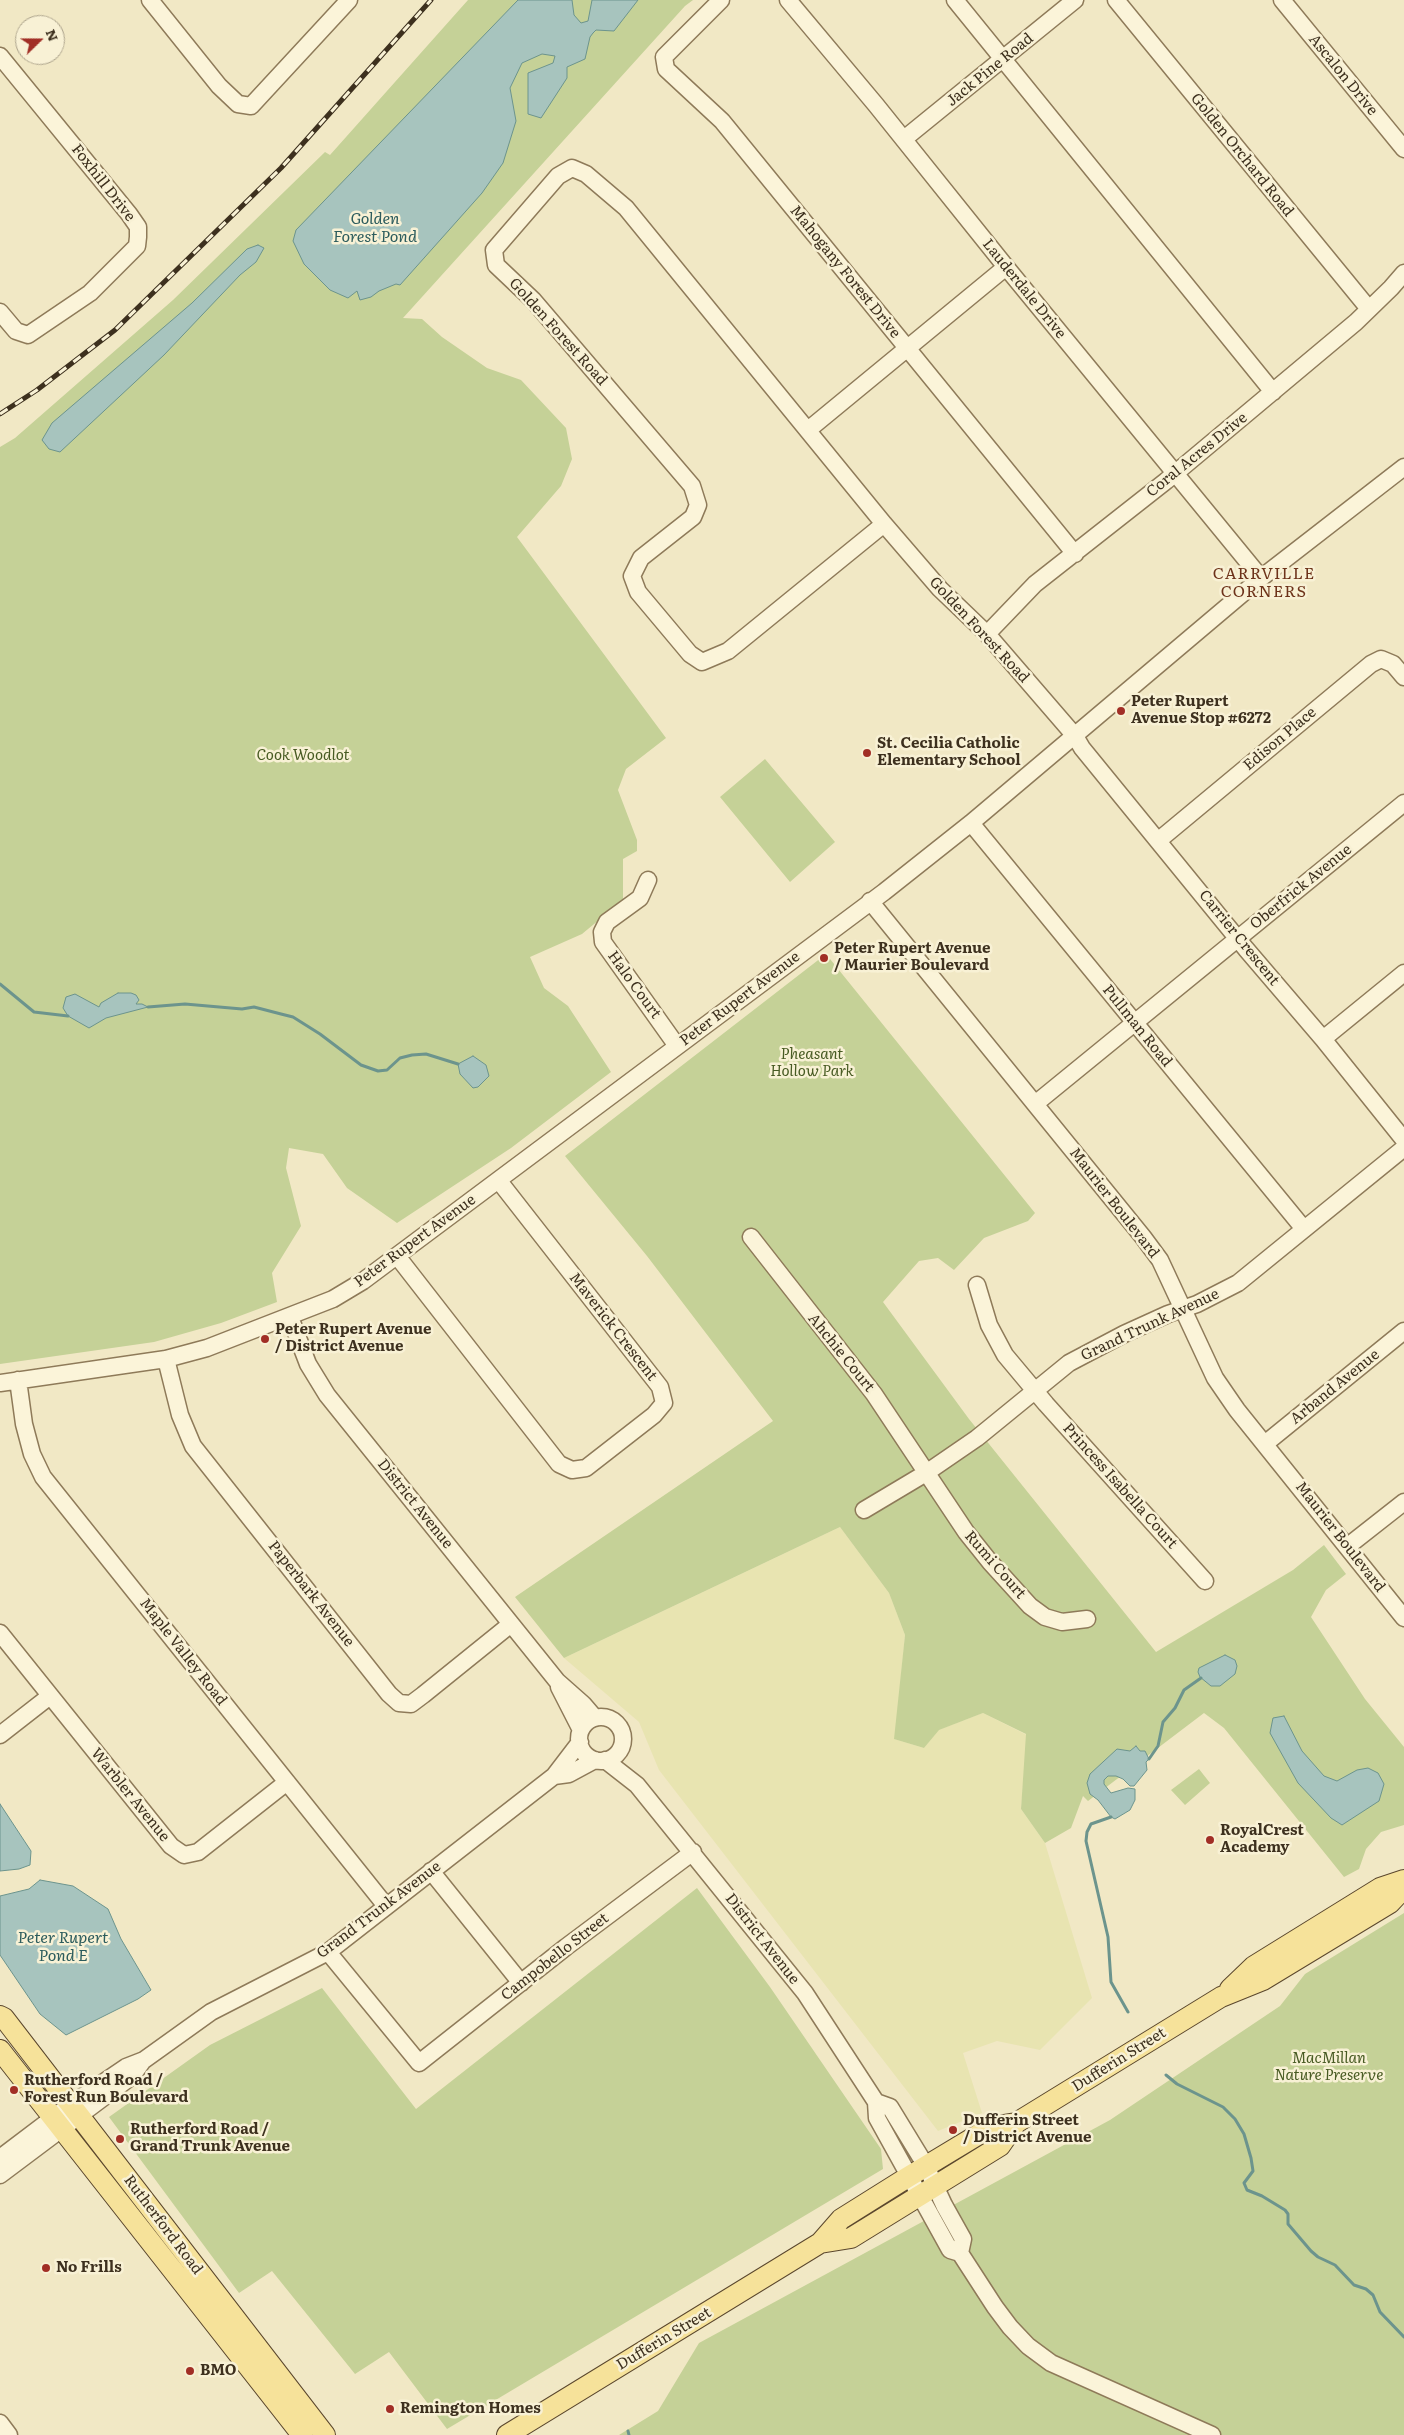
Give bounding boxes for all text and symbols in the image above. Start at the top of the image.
north arrow [15,15,65,65]
text: N [42,26,64,44]
street label: Jack Pine Road [943,30,1037,110]
street label: Ascalon Drive [1305,31,1381,119]
street label: Golden Orchard Road [1187,90,1297,220]
street label: Foxhill Drive [67,141,139,225]
street label: Mahogany Forest Drive [786,202,904,342]
water label: Golden Forest Pond [333,209,417,247]
street label: Lauderdale Drive [978,236,1070,342]
street label: Golden Forest Road [505,275,611,389]
street label: Coral Acres Drive [1143,409,1251,501]
district label: CARRVILLE CORNERS [1212,564,1316,602]
street label: Golden Forest Road [925,573,1033,687]
place label: Peter Rupert Avenue Stop #6272 [1131,693,1271,728]
street label: Edison Place [1240,703,1320,775]
marker: Peter Rupert Avenue Stop #6272 [1115,705,1127,717]
place label: St. Cecilia Catholic Elementary School [877,735,1021,770]
park label: Cook Woodlot [257,747,349,765]
marker: St. Cecilia Catholic Elementary School [861,747,873,759]
street label: Oberfrick Avenue [1247,841,1355,933]
street label: Carrier Crescent [1195,887,1283,989]
place label: Peter Rupert Avenue / Maurier Boulevard [834,940,991,975]
street label: Halo Court [603,948,665,1022]
street label: Peter Rupert Avenue [676,948,804,1050]
marker: Peter Rupert Avenue / Maurier Boulevard [818,952,830,964]
street label: Pullman Road [1098,981,1176,1071]
park label: Pheasant Hollow Park [770,1046,854,1081]
street label: Maurier Boulevard [1065,1144,1163,1262]
street label: Peter Rupert Avenue [351,1191,479,1291]
street label: Maverick Crescent [565,1269,661,1385]
street label: Grand Trunk Avenue [1078,1285,1222,1365]
street label: Ahchie Court [804,1310,878,1396]
place label: Peter Rupert Avenue / District Avenue [275,1321,432,1356]
marker: Peter Rupert Avenue / District Avenue [259,1333,271,1345]
street label: Arband Avenue [1287,1346,1383,1428]
street label: Princess Isabella Court [1059,1420,1181,1552]
street label: District Avenue [373,1456,457,1552]
street label: Maurier Boulevard [1291,1478,1389,1596]
street label: Rumi Court [961,1527,1029,1603]
street label: Paperbark Avenue [264,1538,358,1650]
street label: Maple Valley Road [136,1595,230,1709]
street label: Warbler Avenue [87,1745,173,1845]
place label: RoyalCrest Academy [1220,1822,1304,1857]
marker: RoyalCrest Academy [1204,1834,1216,1846]
street label: Grand Trunk Avenue [314,1858,444,1962]
street label: District Avenue [721,1890,803,1988]
street label: Campobello Street [498,1909,612,2005]
water label: Peter Rupert Pond E [17,1928,109,1966]
street label: Dufferin Street [1069,2024,1169,2096]
park label: MacMillan Nature Preserve [1275,2050,1383,2085]
place label: Rutherford Road / Forest Run Boulevard [24,2072,188,2107]
marker: Rutherford Road / Forest Run Boulevard [8,2084,20,2096]
place label: Dufferin Street / District Avenue [963,2112,1091,2147]
place label: Rutherford Road / Grand Trunk Avenue [130,2121,290,2156]
marker: Dufferin Street / District Avenue [947,2124,959,2136]
marker: Rutherford Road / Grand Trunk Avenue [114,2133,126,2145]
street label: Rutherford Road [120,2172,206,2278]
place label: No Frills [56,2259,122,2277]
marker: No Frills [40,2262,52,2274]
street label: Dufferin Street [613,2304,715,2374]
place label: BMO [200,2362,237,2380]
marker: BMO [184,2365,196,2377]
place label: Remington Homes [400,2400,541,2418]
marker: Remington Homes [384,2403,396,2415]

